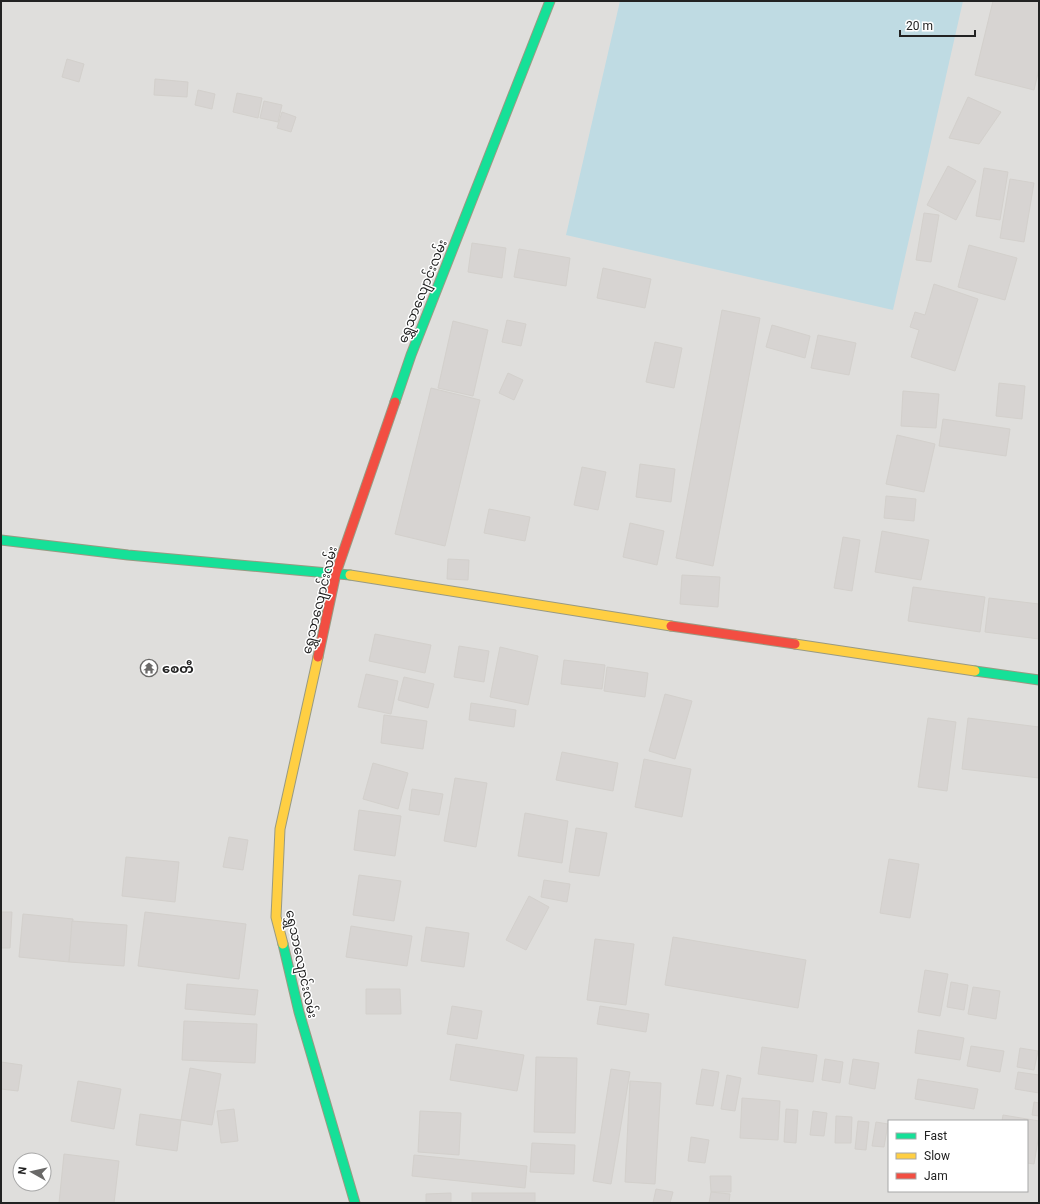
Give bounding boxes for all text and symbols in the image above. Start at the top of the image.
scale bar [900,12,975,38]
text: 20 m [906,19,933,33]
street label: ရွှေသာလျောင်းလမ်း [394,237,453,346]
street label: ရွှေသာလျောင်းလမ်း [298,545,343,656]
temple icon: စေတီ [139,658,159,678]
place label: စေတီ [162,660,194,676]
street label: ရွှေသာလျောင်းလမ်း [280,908,321,1020]
legend [888,1120,1028,1192]
text: Fast [924,1129,947,1143]
text: Slow [924,1149,950,1163]
north arrow [12,1152,52,1192]
text: N [16,1166,30,1175]
text: Jam [924,1169,948,1183]

